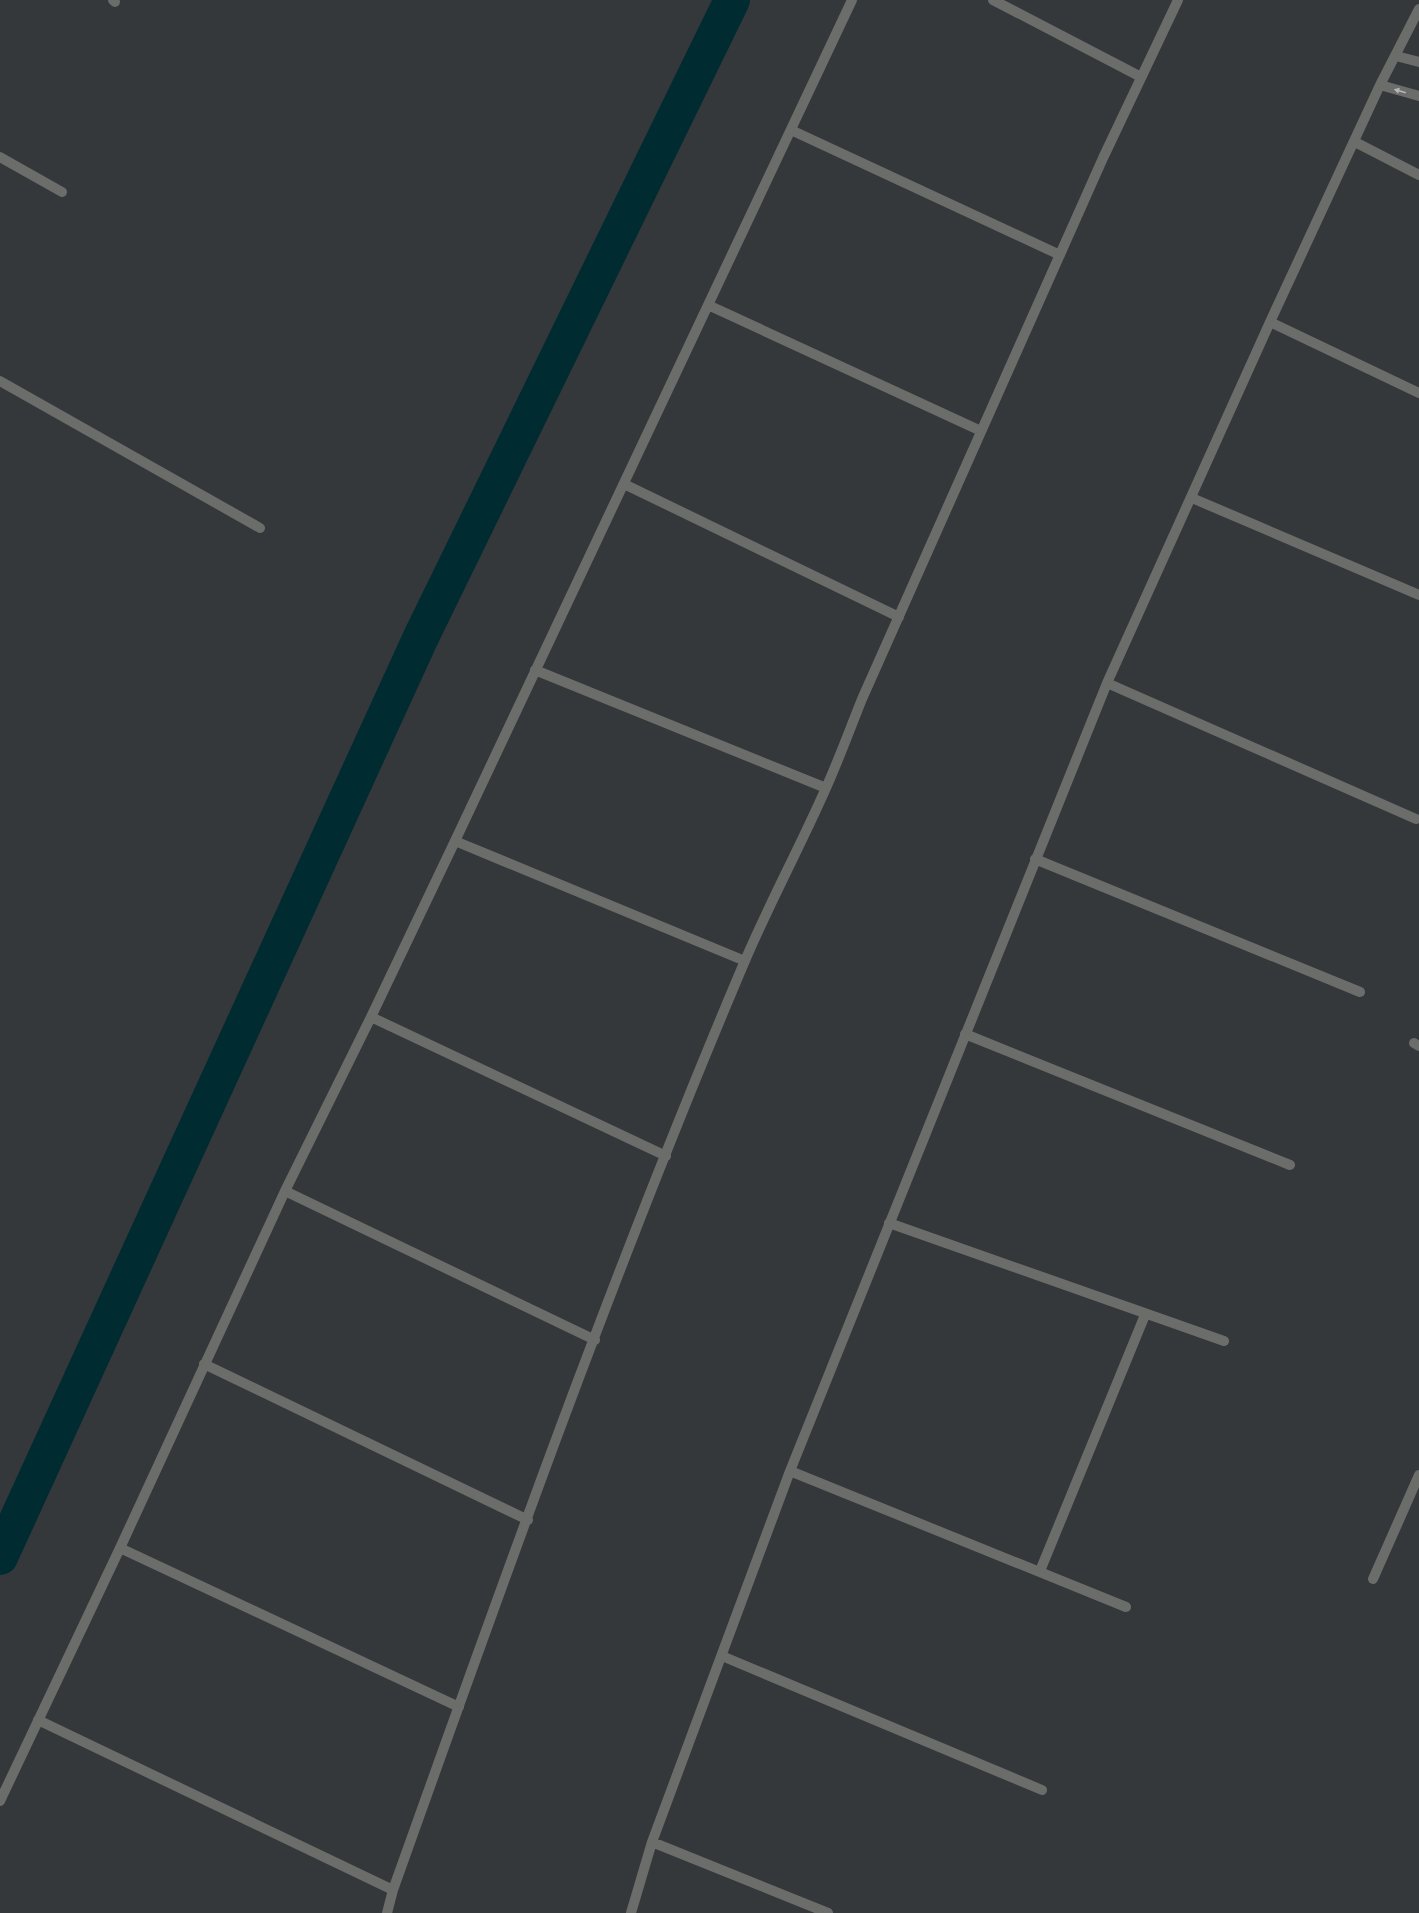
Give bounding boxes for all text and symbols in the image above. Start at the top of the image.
one-way arrow [1393,88,1405,94]

